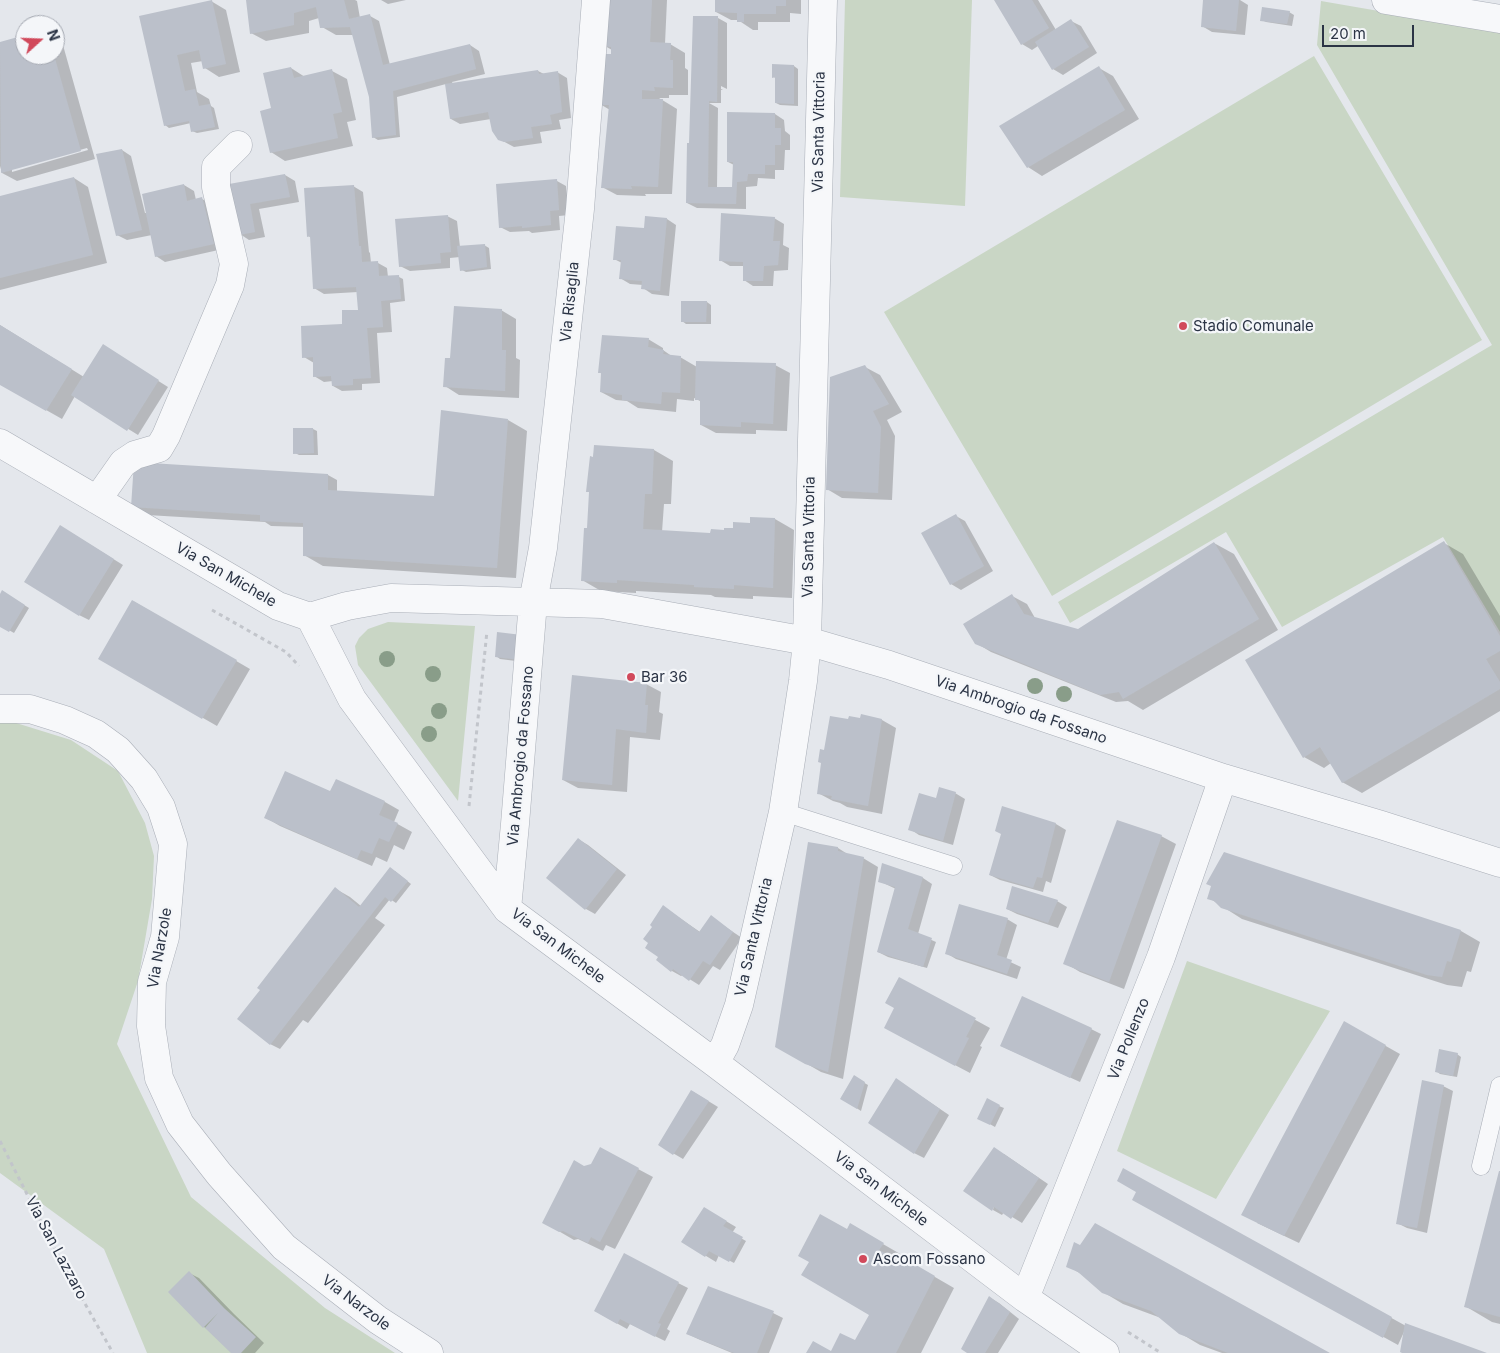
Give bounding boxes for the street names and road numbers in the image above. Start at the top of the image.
street label: Via Santa Vittoria [809,71,829,193]
street label: Via Risaglia [557,261,583,343]
street label: Via Santa Vittoria [799,476,819,598]
street label: Via San Michele [172,539,280,611]
street label: Via Ambrogio da Fossano [504,665,538,847]
street label: Via Ambrogio da Fossano [933,672,1109,748]
street label: Via Santa Vittoria [732,876,776,998]
street label: Via San Michele [507,905,609,987]
street label: Via Narzole [144,906,176,990]
street label: Via Pollenzo [1104,995,1154,1083]
street label: Via San Michele [830,1148,932,1230]
street label: Via San Lazzaro [21,1193,91,1303]
street label: Via Narzole [318,1271,394,1335]

